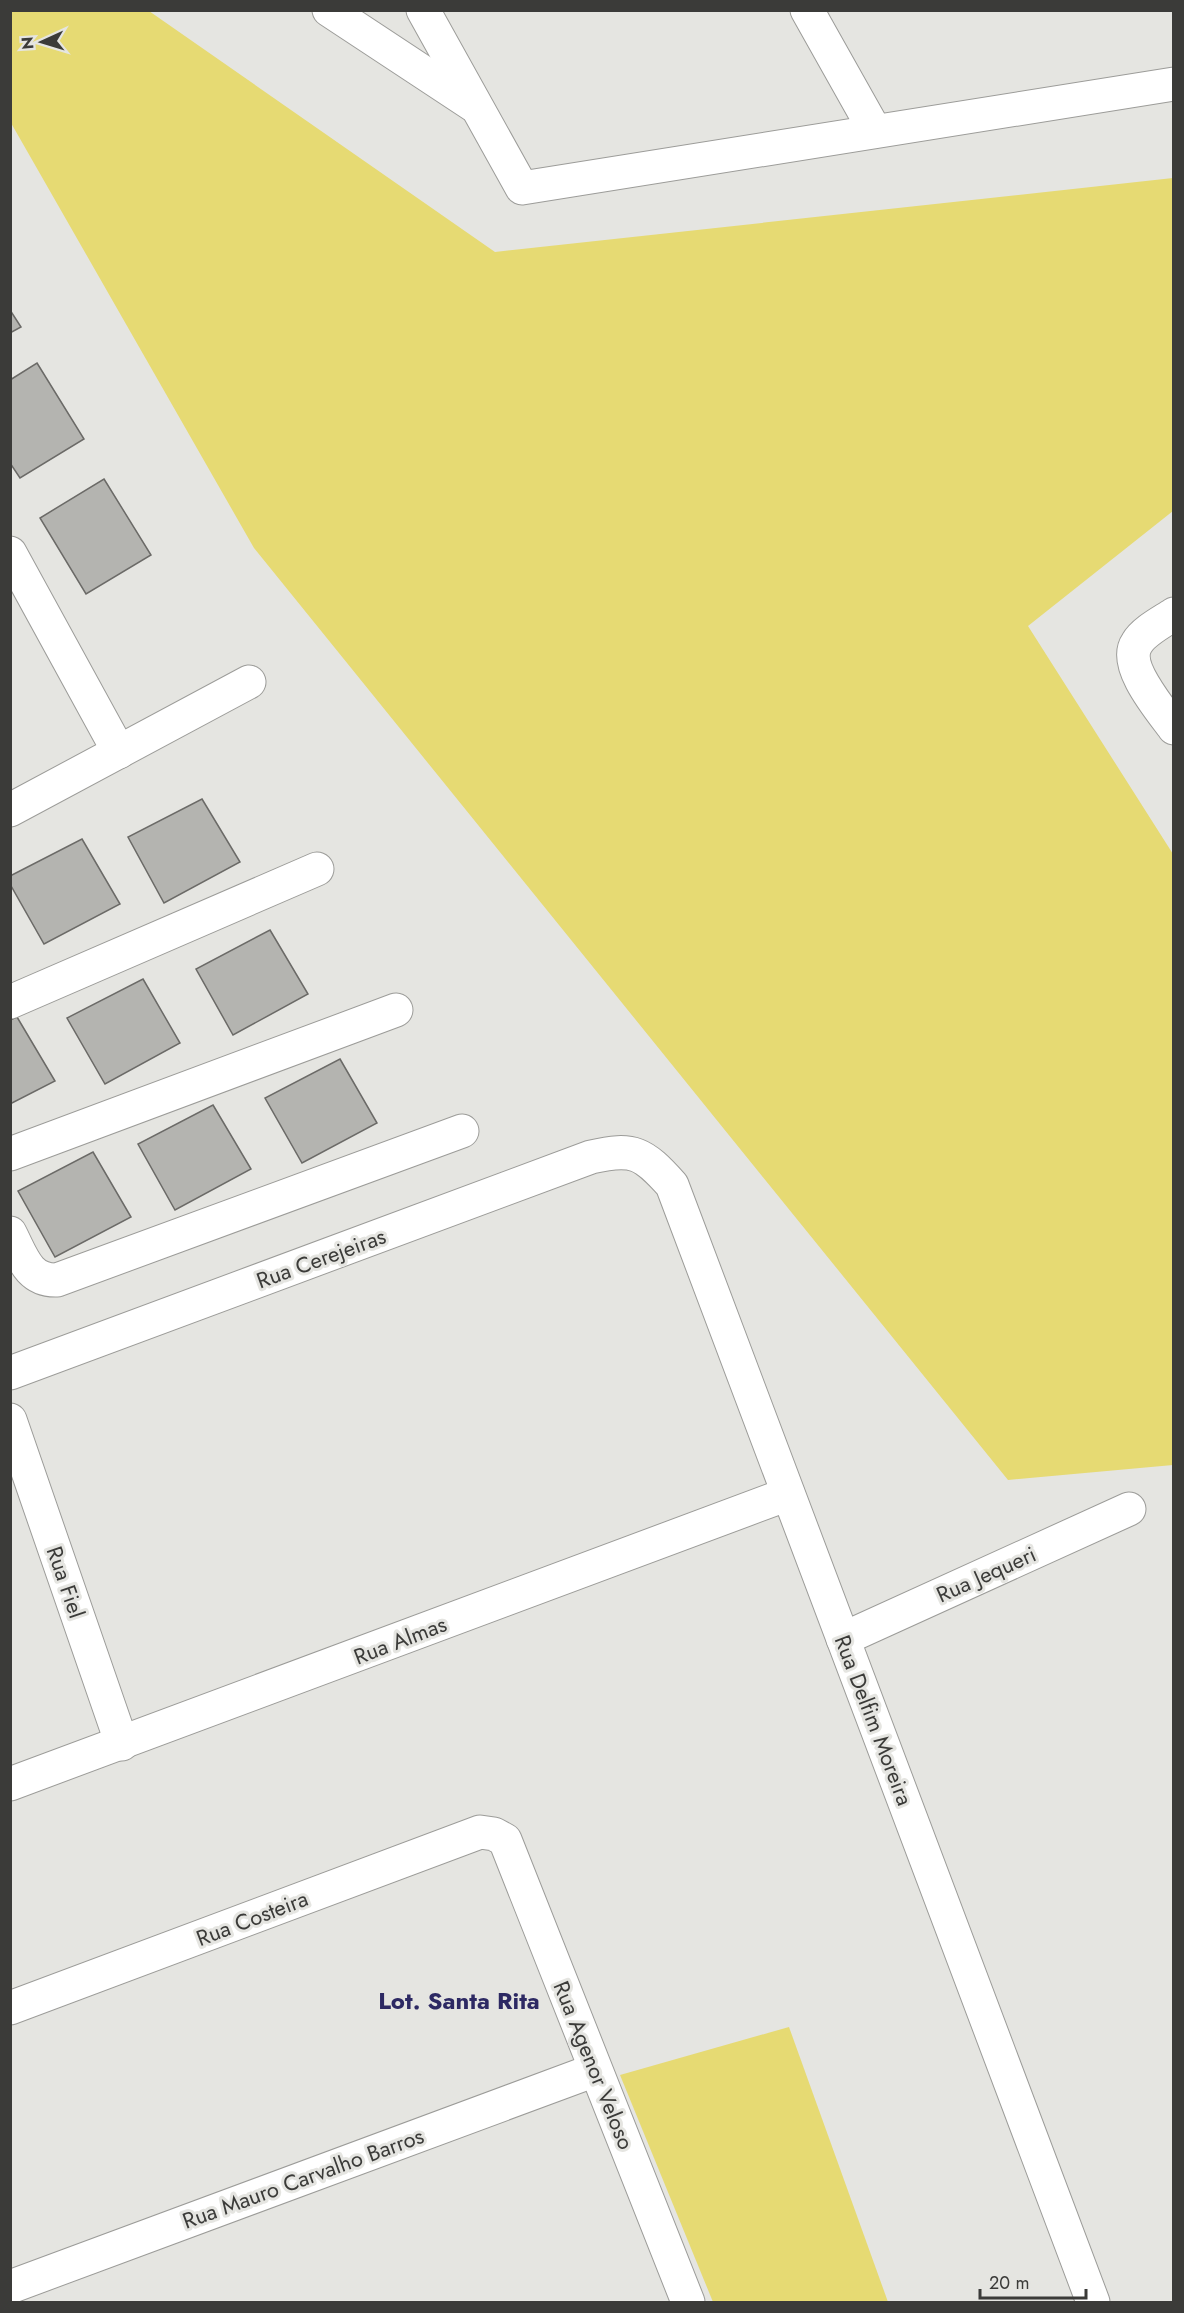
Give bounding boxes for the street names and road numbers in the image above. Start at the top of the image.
street label: Rua Cerejeiras [252,1220,390,1296]
street label: Rua Jequeri [931,1538,1041,1610]
street label: Rua Fiel [39,1542,93,1622]
street label: Rua Almas [349,1608,451,1672]
street label: Rua Delfim Moreira [827,1630,921,1810]
street label: Rua Costeira [191,1882,313,1954]
street label: Rua Agenor Veloso [546,1976,642,2154]
street label: Rua Mauro Carvalho Barros [178,2119,428,2237]

